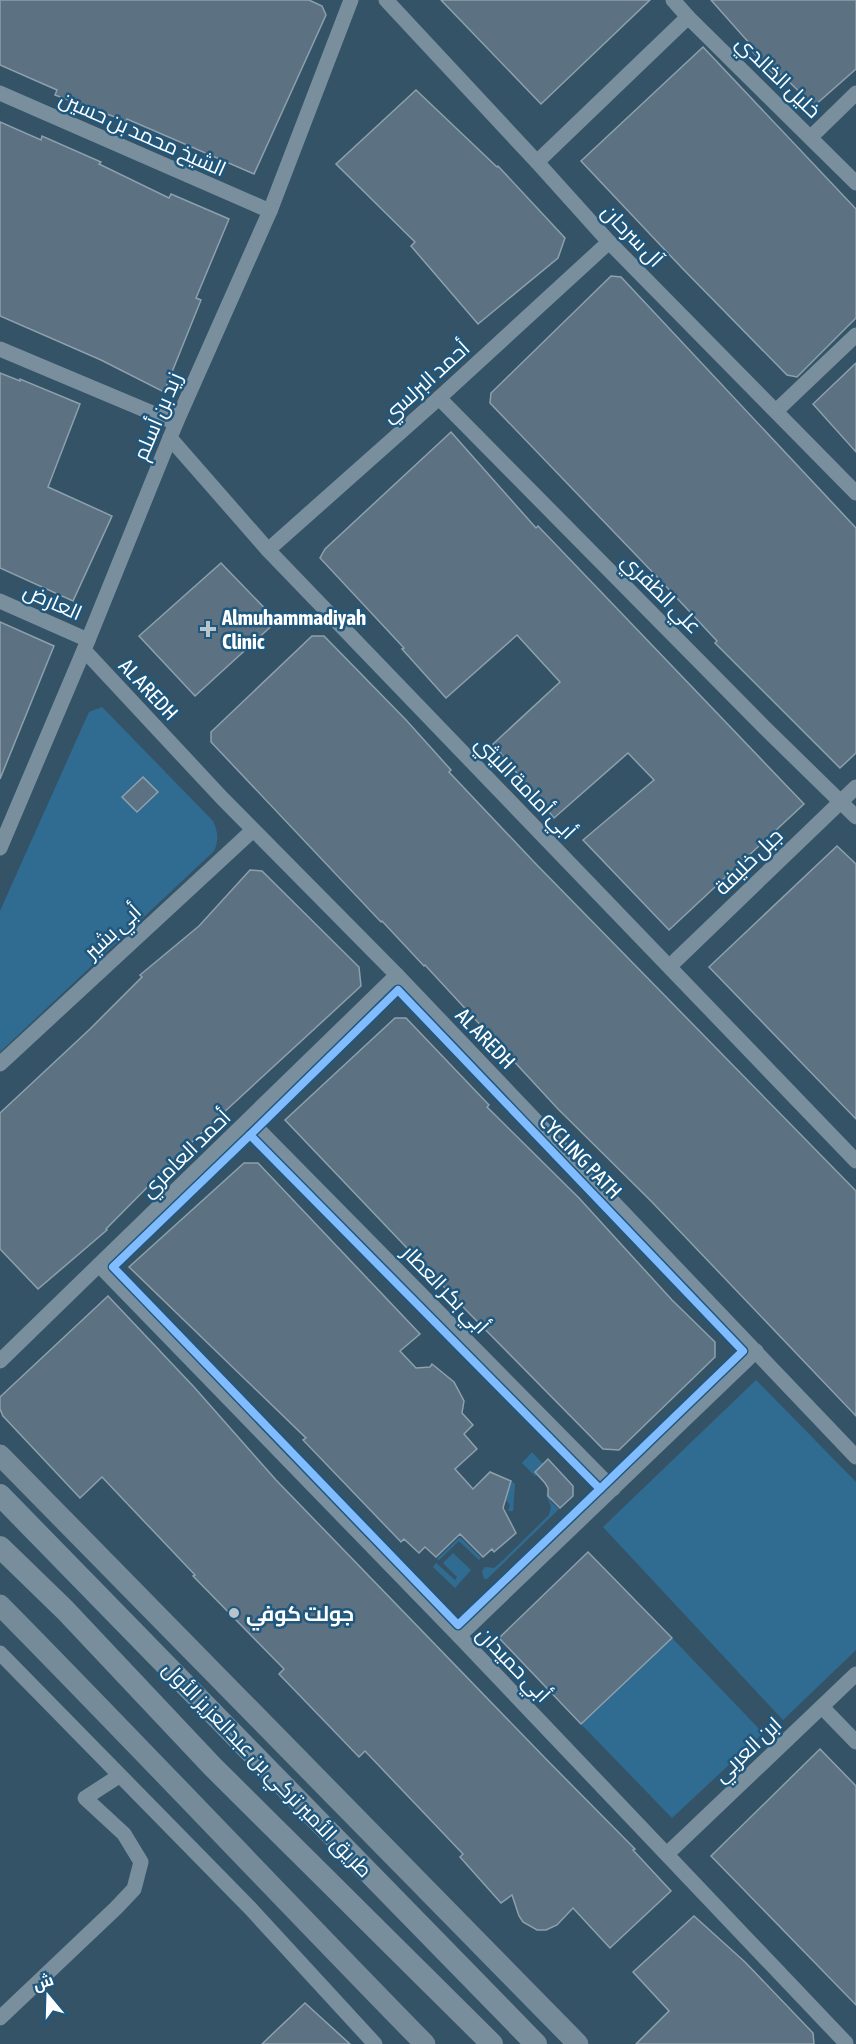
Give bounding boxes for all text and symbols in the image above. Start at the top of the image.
street label: خليل الخالدي [728,30,826,126]
street label: الشيخ محمد بن حسين [55,85,230,183]
street label: آل سرحان [596,199,669,273]
street label: أحمد البرلسي [376,335,477,430]
street label: زيد بن أسلم [128,368,189,465]
street label: علي الظفري [614,548,707,641]
street label: العارض [19,578,86,626]
place label: Almuhammadiyah Clinic [221,605,366,653]
marker: Almuhammadiyah Clinic [199,620,217,638]
street label: AL AREDH [115,653,183,725]
street label: أبي أمامة الليثي [467,731,581,847]
street label: جبل خليفة [709,823,788,901]
street label: أبي بشير [78,899,149,968]
street label: AL AREDH [451,1003,521,1073]
street label: أحمد العامري [135,1104,238,1205]
street label: CYCLING PATH [535,1109,627,1203]
street label: أبي بكر العطار [394,1239,494,1342]
place label: جولت كوفي [246,1601,354,1631]
marker: جولت كوفي [227,1606,241,1620]
street label: أبي حميدان [469,1621,556,1710]
street label: طريق الأمير تركي بن عبدالعزيز الأول [155,1656,378,1885]
street label: ابن العربي [708,1712,789,1790]
north arrow [18,1966,78,2026]
text: ش [30,1970,56,1995]

